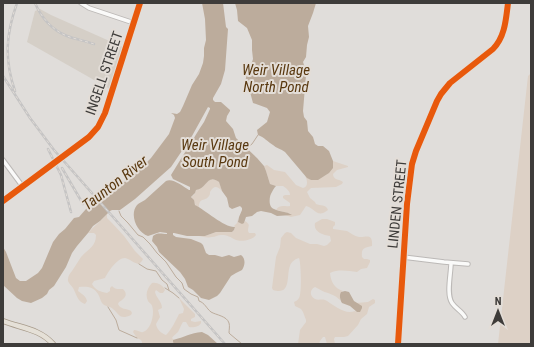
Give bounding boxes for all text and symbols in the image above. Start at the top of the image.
street label: INGELL STREET [82,29,126,117]
water label: Weir Village North Pond [242,61,310,96]
water label: Weir Village South Pond [181,136,249,171]
water label: Taunton River [79,152,152,214]
street label: LINDEN STREET [384,159,410,249]
north arrow [478,291,518,331]
text: N [495,295,502,308]

